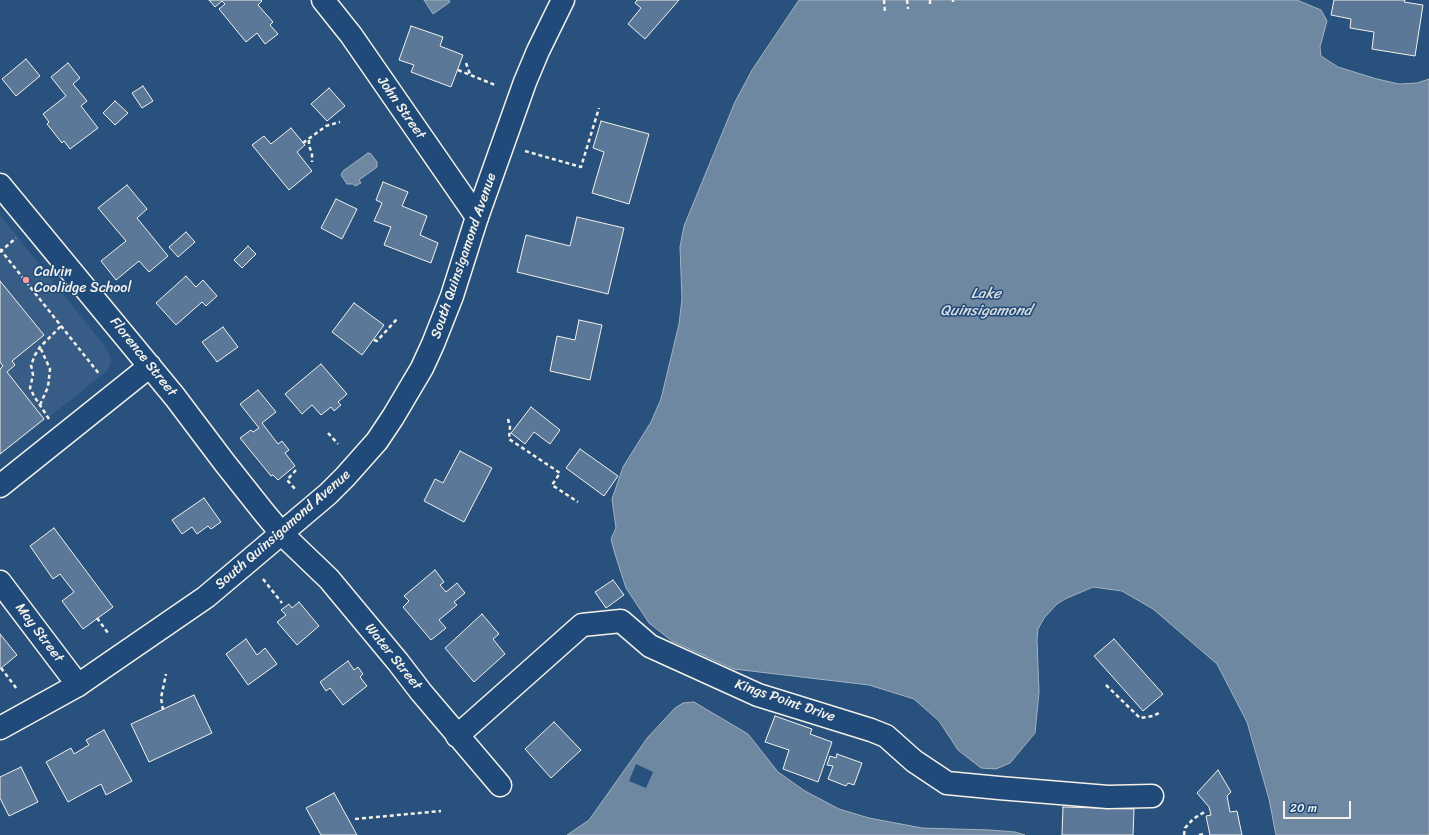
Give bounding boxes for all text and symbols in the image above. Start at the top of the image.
street label: John Street [373,73,429,143]
street label: South Quinsigamond Avenue [428,171,500,341]
place label: Calvin Coolidge School [34,264,131,296]
marker: Calvin Coolidge School [21,275,31,285]
water label: Lake Quinsigamond [940,285,1032,320]
street label: Florence Street [106,314,180,400]
street label: South Quinsigamond Avenue [212,467,354,593]
street label: May Street [11,600,67,666]
street label: Water Street [361,620,425,694]
street label: Kings Point Drive [733,676,837,726]
scale bar [1285,793,1353,819]
text: 20 m [1290,797,1317,819]

